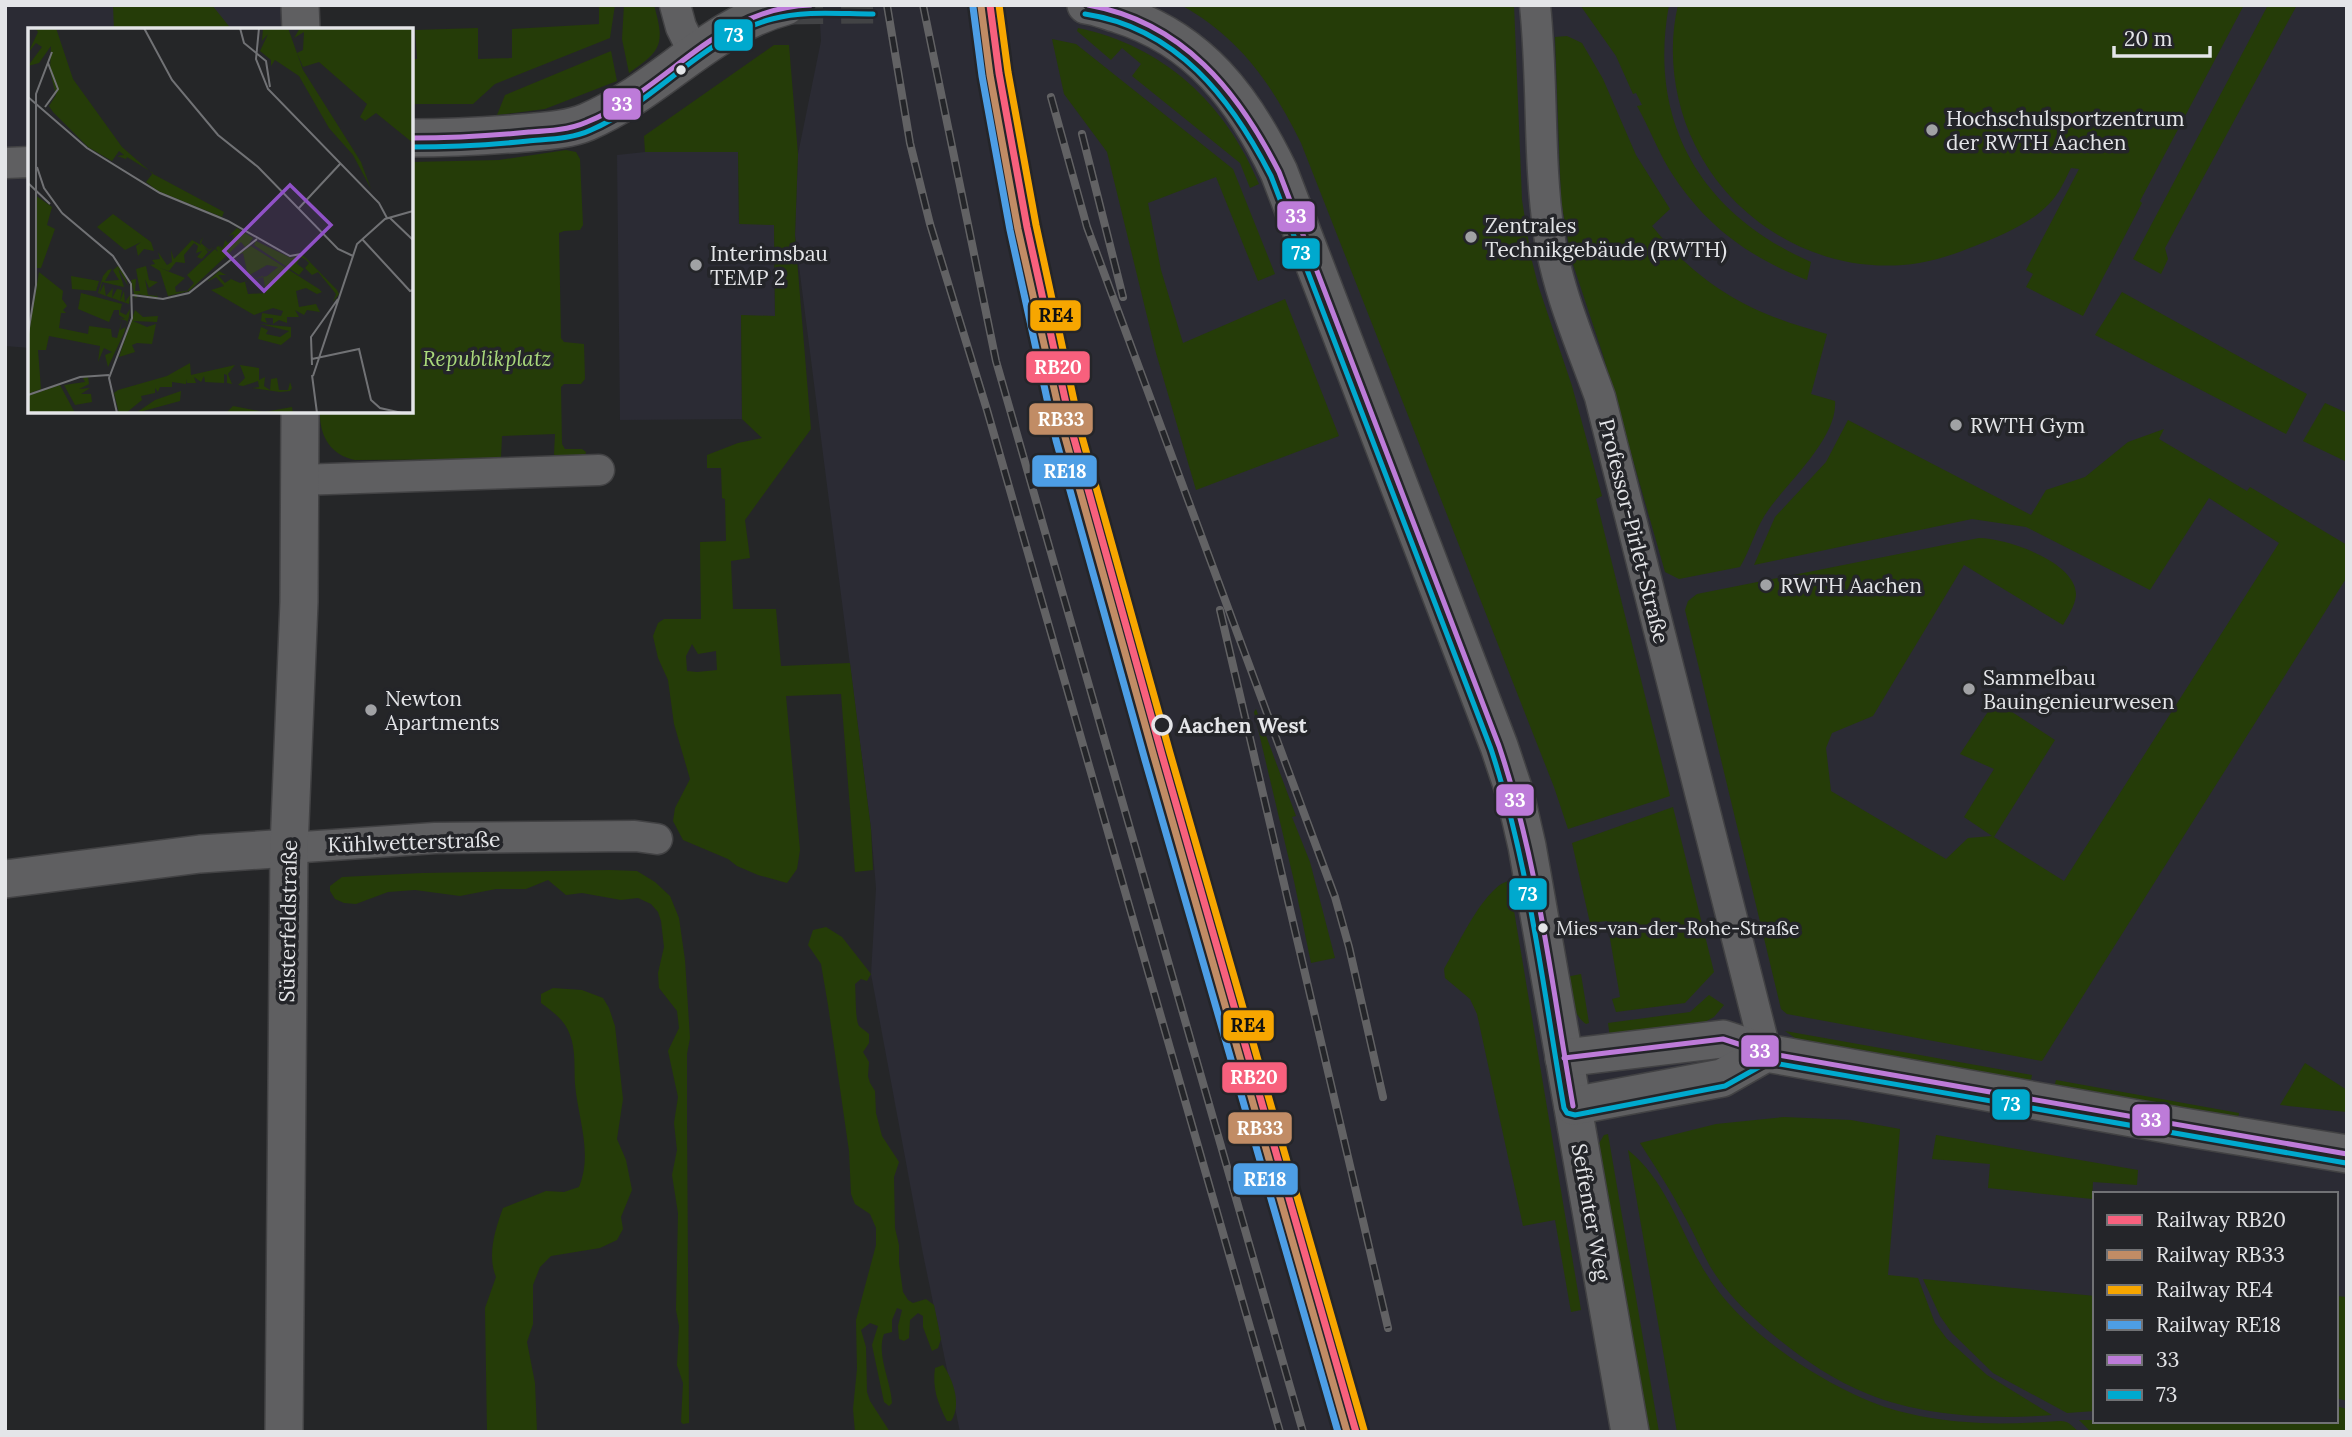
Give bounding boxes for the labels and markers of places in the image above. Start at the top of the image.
unlabelled marker [674,63,688,77]
place label: Hochschulsportzentrum der RWTH Aachen [1946,105,2185,156]
marker: Hochschulsportzentrum der RWTH Aachen [1924,122,1940,138]
place label: Zentrales Technikgebäude (RWTH) [1485,212,1727,263]
marker: Zentrales Technikgebäude (RWTH) [1463,229,1479,245]
place label: Interimsbau TEMP 2 [710,240,828,291]
marker: Interimsbau TEMP 2 [688,257,704,273]
place label: RWTH Gym [1970,412,2086,439]
marker: RWTH Gym [1948,417,1964,433]
place label: RWTH Aachen [1780,572,1922,599]
marker: RWTH Aachen [1758,577,1774,593]
place label: Sammelbau Bauingenieurwesen [1983,664,2175,715]
marker: Sammelbau Bauingenieurwesen [1961,681,1977,697]
place label: Newton Apartments [384,685,499,736]
marker: Newton Apartments [363,702,379,718]
place label: Aachen West [1178,712,1308,739]
marker: Aachen West [1152,715,1172,735]
place label: Mies-van-der-Rohe-Straße [1556,916,1799,940]
marker: Mies-van-der-Rohe-Straße [1536,921,1550,935]

